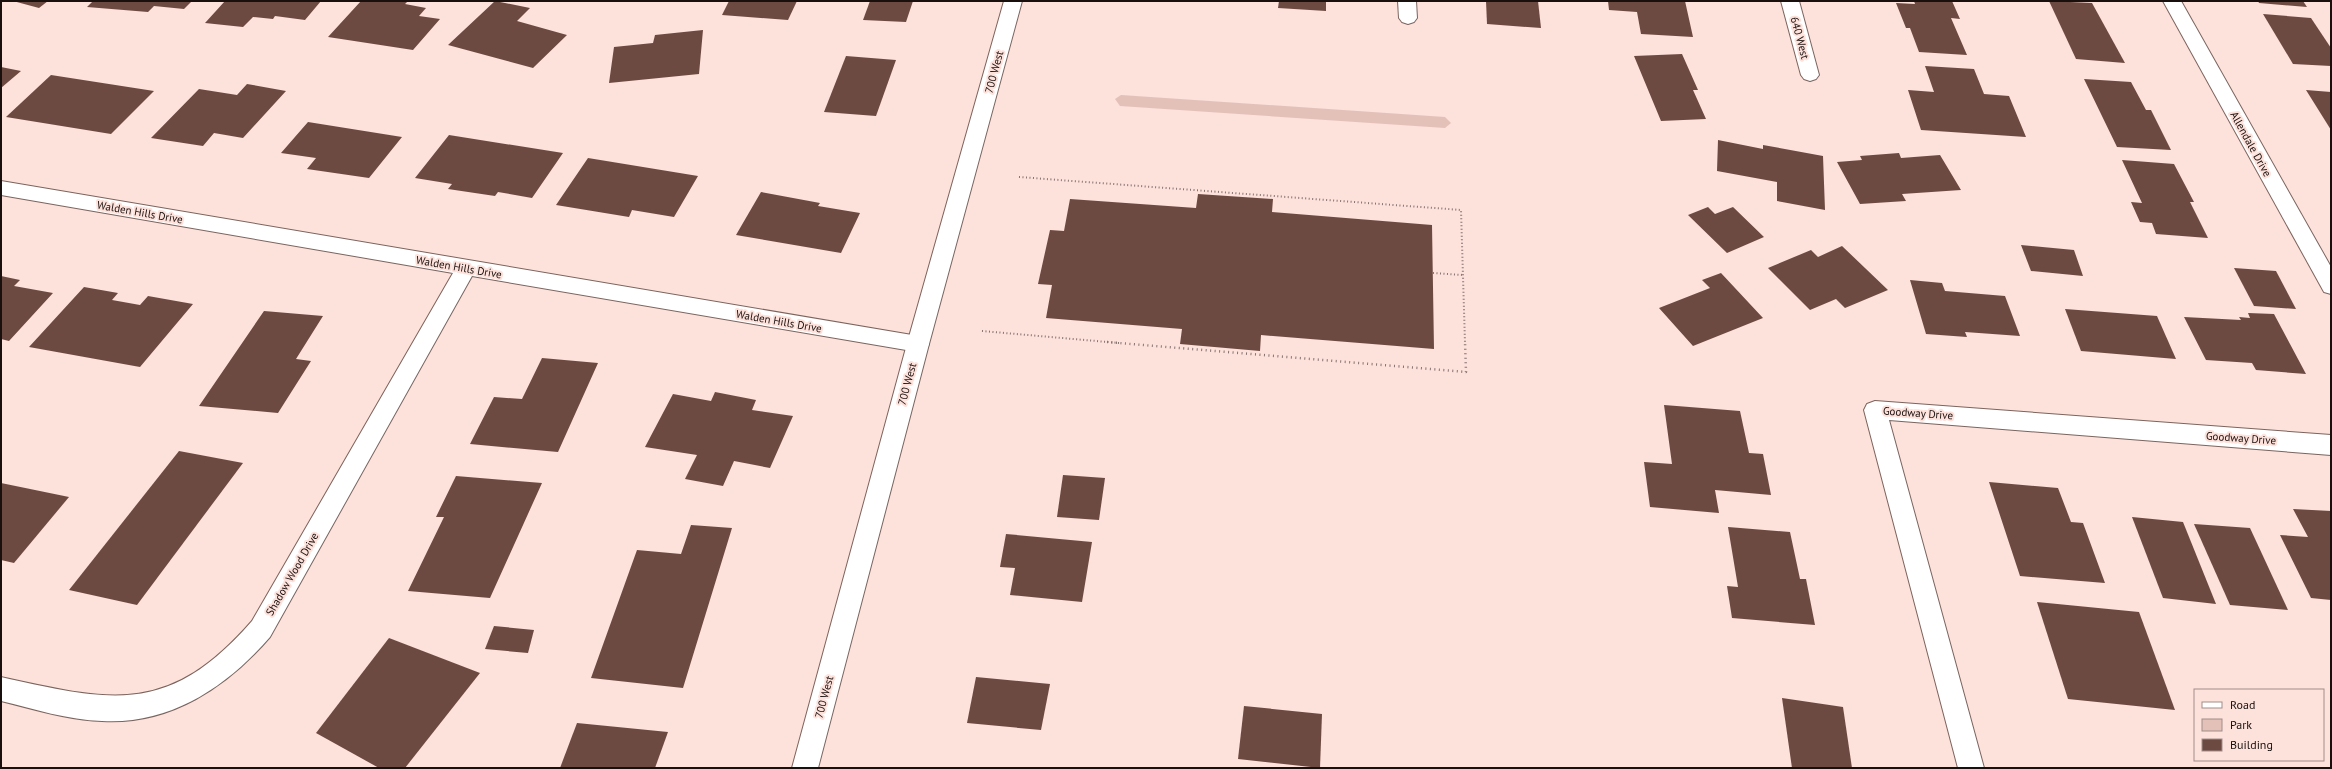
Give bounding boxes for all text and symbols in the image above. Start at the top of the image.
street label: 640 West [1788,15,1812,61]
street label: 700 West [982,49,1006,95]
street label: Allendale Drive [2227,109,2275,179]
street label: Walden Hills Drive [96,198,184,226]
street label: Walden Hills Drive [415,253,503,281]
street label: Walden Hills Drive [735,307,823,335]
street label: 700 West [895,361,919,407]
street label: Goodway Drive [1882,404,1954,422]
street label: Goodway Drive [2205,429,2277,447]
street label: Shadow Wood Drive [263,530,322,618]
street label: 700 West [812,674,836,720]
legend [2194,689,2324,761]
text: Road [2230,697,2255,712]
text: Park [2230,717,2252,732]
text: Building [2230,737,2273,752]

